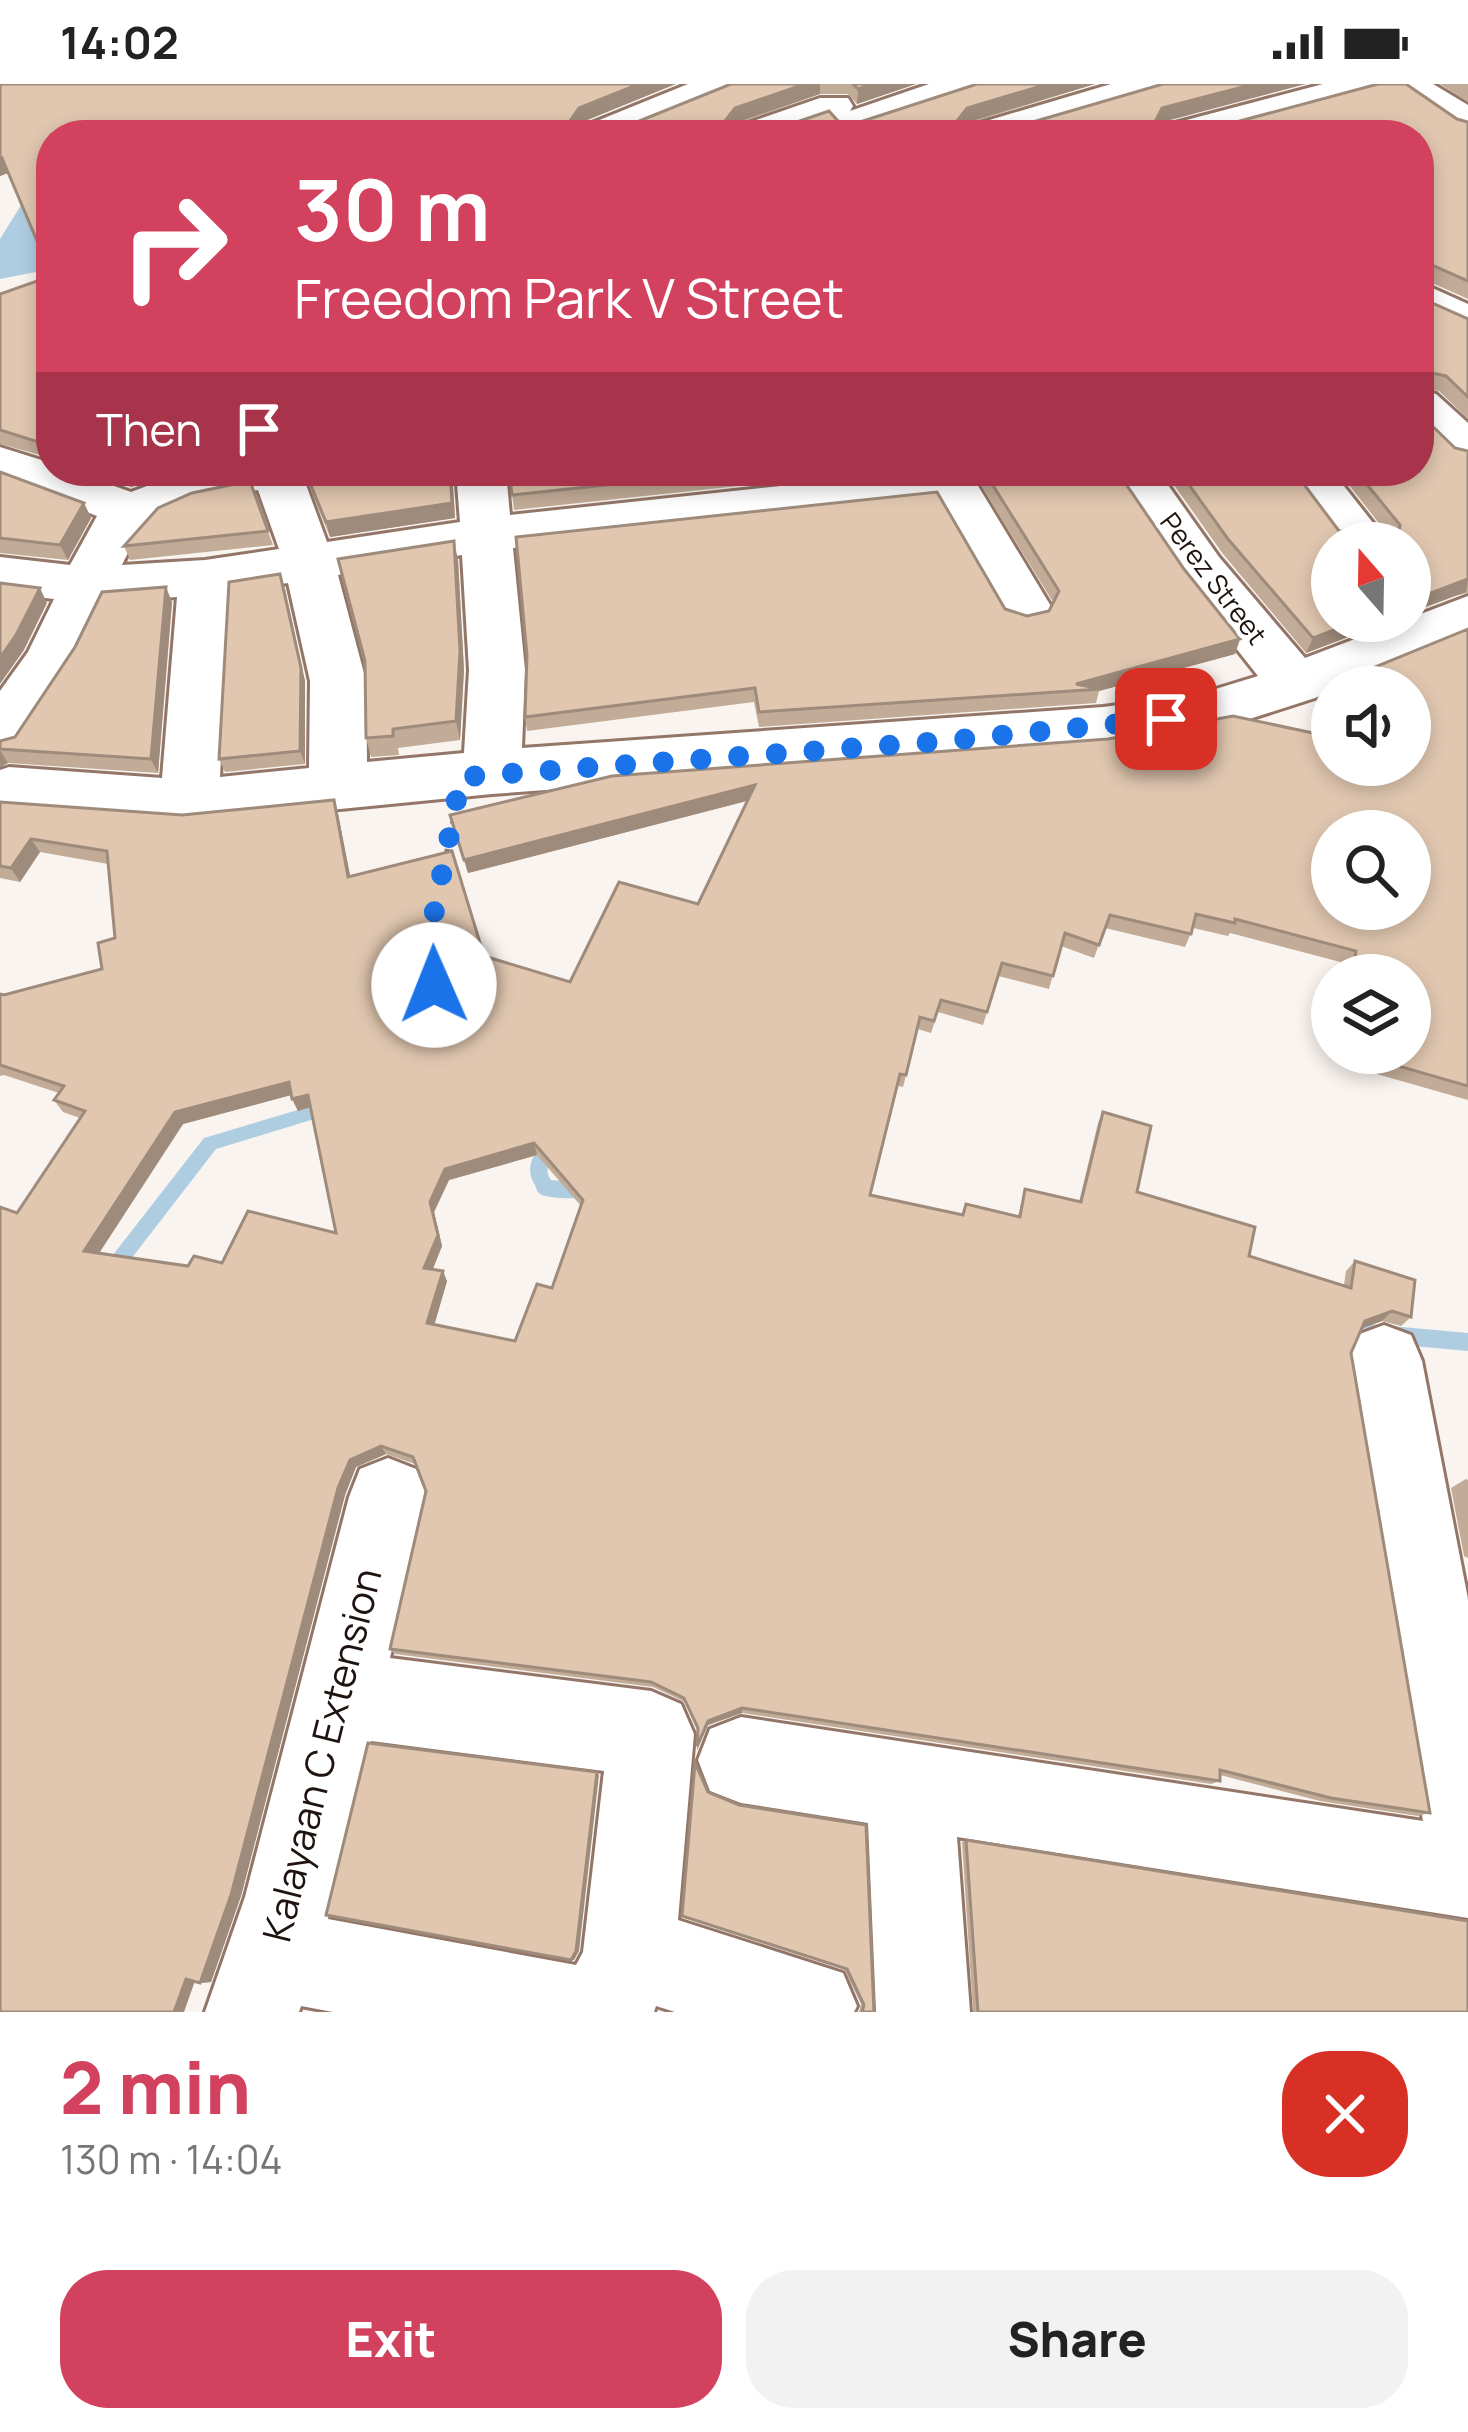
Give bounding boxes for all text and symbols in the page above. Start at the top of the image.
text: 14:02 [60,11,179,73]
text: 30 m [294,151,490,266]
icon: right [96,168,252,324]
text: Freedom Park V Street [294,260,844,334]
icon: arrive [226,396,292,462]
text: Then [96,398,202,460]
street label: Perez Street [1152,505,1276,652]
north arrow [1311,522,1431,642]
map controls [1311,522,1431,1074]
button: sound [1311,666,1431,786]
pin [1115,668,1217,770]
icon: arrive [1133,686,1199,752]
button: search [1311,810,1431,930]
position arrow [371,922,497,1048]
button: layers [1311,954,1431,1074]
street label: Kalayaan C Extension [248,1562,394,1947]
text: 2 min [60,2037,251,2136]
button: close [1282,2051,1408,2177]
text: 130 m · 14:04 [60,2132,283,2186]
button: Exit [60,2270,722,2408]
button: Share [746,2270,1408,2408]

